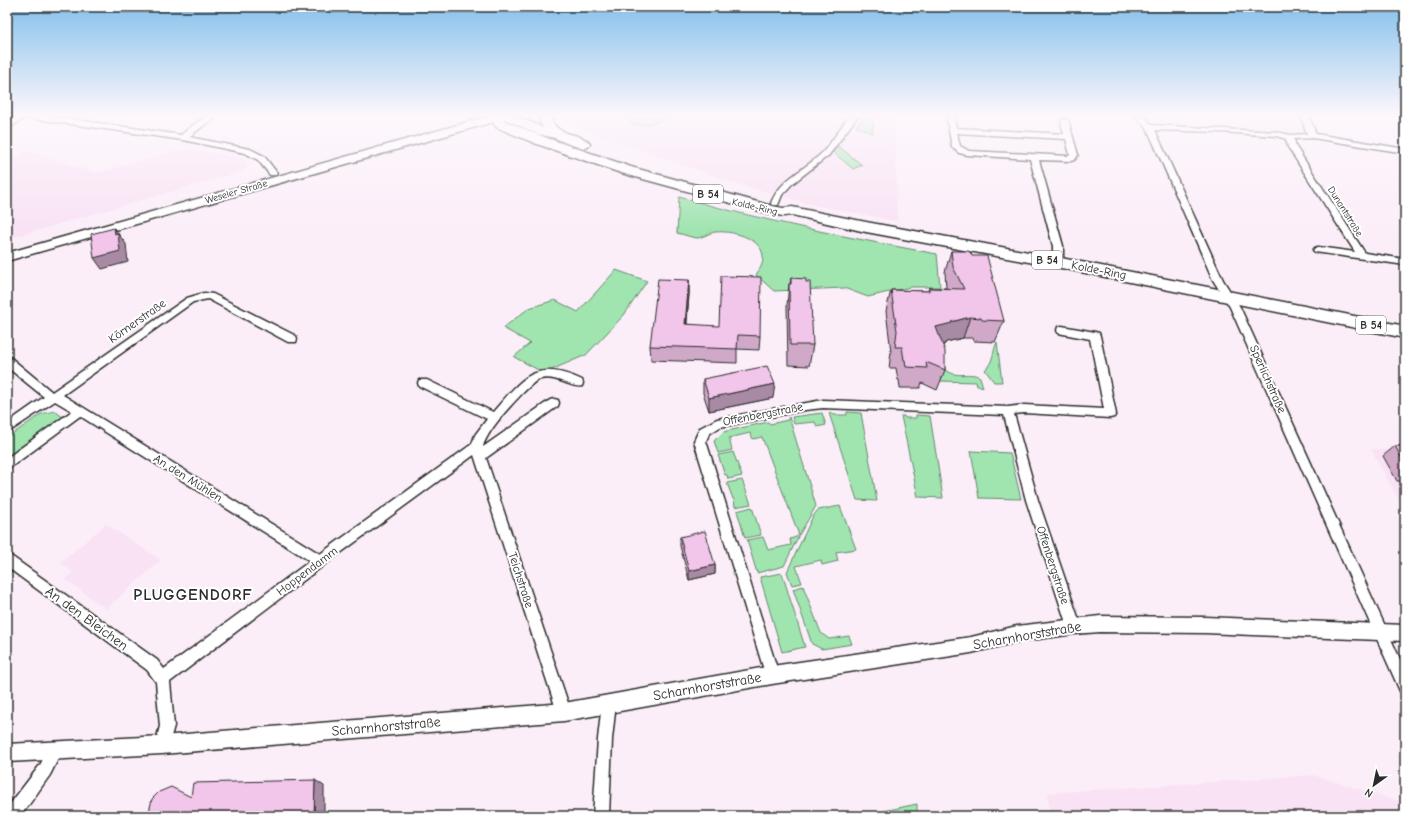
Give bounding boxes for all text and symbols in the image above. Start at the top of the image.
street label: Weseler Straße [204,177,269,207]
street label: Dunantstraße [1325,184,1365,239]
road number: B 54 [693,185,723,203]
street label: Kolde-Ring [731,196,779,218]
road number: B 54 [1032,251,1062,269]
street label: Kolde-Ring [1070,258,1128,282]
street label: Körnerstraße [106,296,168,346]
road number: B 54 [1356,316,1386,334]
street label: Sperlichstraße [1247,343,1289,415]
street label: Offenbergstraße [722,399,804,429]
street label: An den Mühlen [151,451,225,505]
street label: Offenbergstraße [1034,524,1072,606]
street label: Hoppendamm [274,543,340,599]
street label: Teichstraße [505,550,537,610]
street label: An den Bleichen [42,583,131,654]
district label: PLUGGENDORF [133,586,253,604]
street label: Scharnhorststraße [972,618,1082,653]
street label: Scharnhorststraße [652,669,762,704]
street label: Scharnhorststraße [331,713,441,740]
north arrow [1354,765,1394,805]
text: N [1362,786,1375,800]

